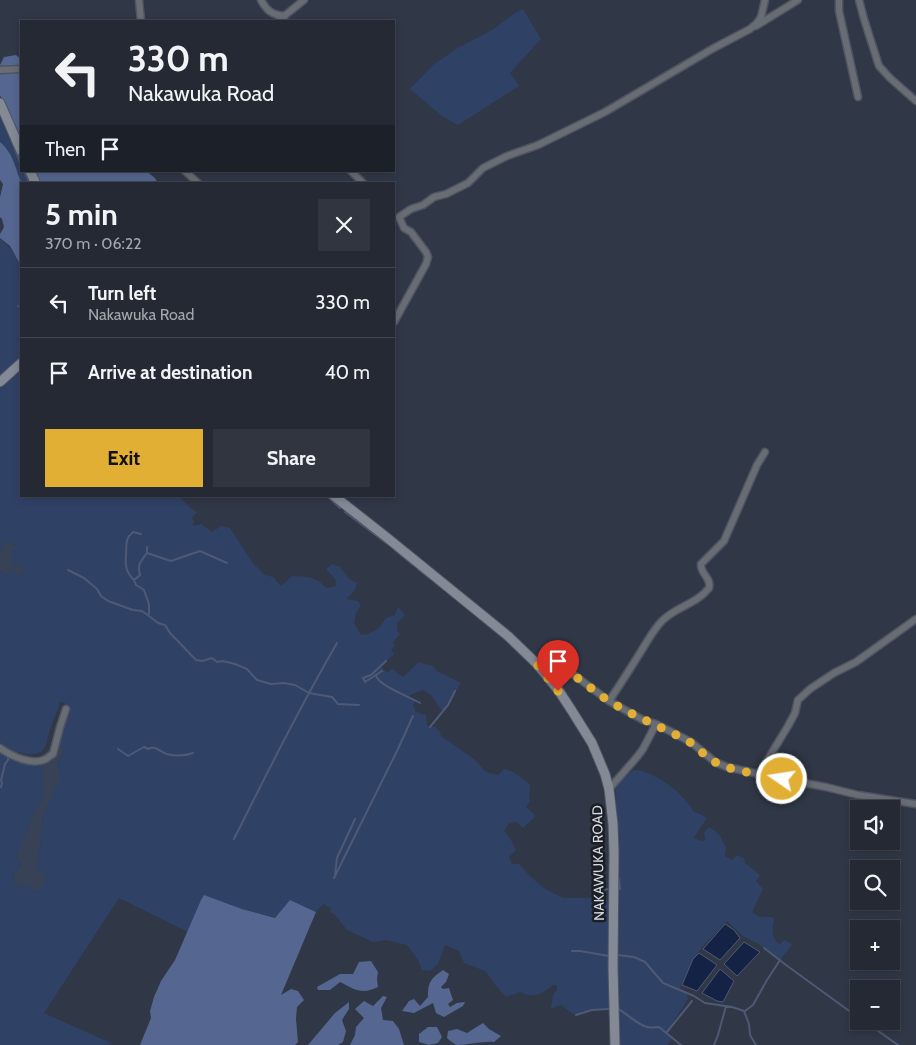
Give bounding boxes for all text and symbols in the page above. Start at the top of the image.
text: 330 m [128,37,229,80]
icon: left [45,40,110,105]
text: Nakawuka Road [128,80,274,107]
icon: arrive [96,135,124,163]
text: Then [45,138,86,161]
text: 5 min [45,196,118,233]
button: close [318,199,370,251]
text: 370 m · 06:22 [45,234,142,253]
text: Turn left [88,282,156,305]
icon: left [45,289,73,317]
text: 330 m [315,291,370,314]
text: Nakawuka Road [88,305,194,324]
icon: arrive [45,359,73,387]
text: Arrive at destination [88,361,252,384]
text: 40 m [325,361,370,384]
button: Exit [45,429,203,487]
button: Share [213,429,370,487]
pin [537,640,579,691]
icon: arrive [544,647,572,675]
position arrow [755,752,807,804]
map controls [850,800,900,1030]
button: sound [850,800,900,850]
street label: NAKAWUKA ROAD [588,805,608,921]
button: search [850,860,900,910]
button: + [850,920,900,970]
button: − [850,980,900,1030]

